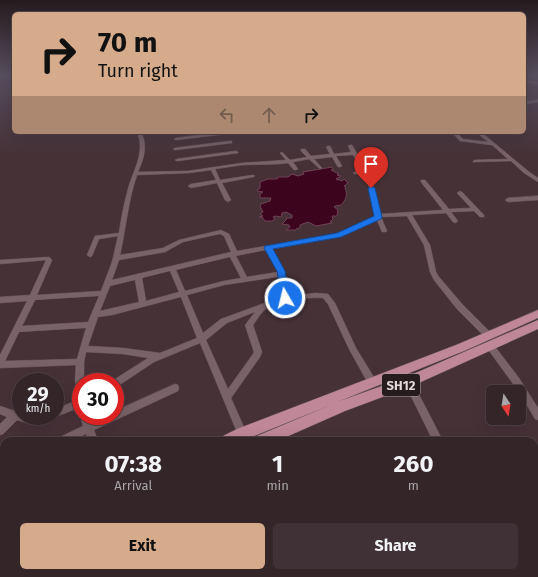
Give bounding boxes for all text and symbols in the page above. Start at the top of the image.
text: 70 m [98,26,157,59]
icon: right [32,28,84,80]
text: Turn right [98,60,178,82]
icon: left [216,104,238,126]
icon: ahead [258,104,280,126]
icon: right [300,104,322,126]
pin [354,147,388,188]
icon: arrive [360,153,382,175]
position arrow [264,277,306,319]
speed limit sign: 30 [72,373,124,425]
road number: SH12 [382,374,420,396]
text: 29 [27,382,49,406]
north arrow [486,385,526,425]
map controls [486,385,526,425]
text: km/h [26,403,50,415]
text: 07:38 [105,450,162,478]
text: 1 [272,450,283,478]
text: 260 [393,450,433,478]
text: Arrival [114,478,152,493]
text: min [266,478,289,493]
text: m [408,478,419,493]
button: Exit [20,523,265,569]
button: Share [273,523,518,569]

